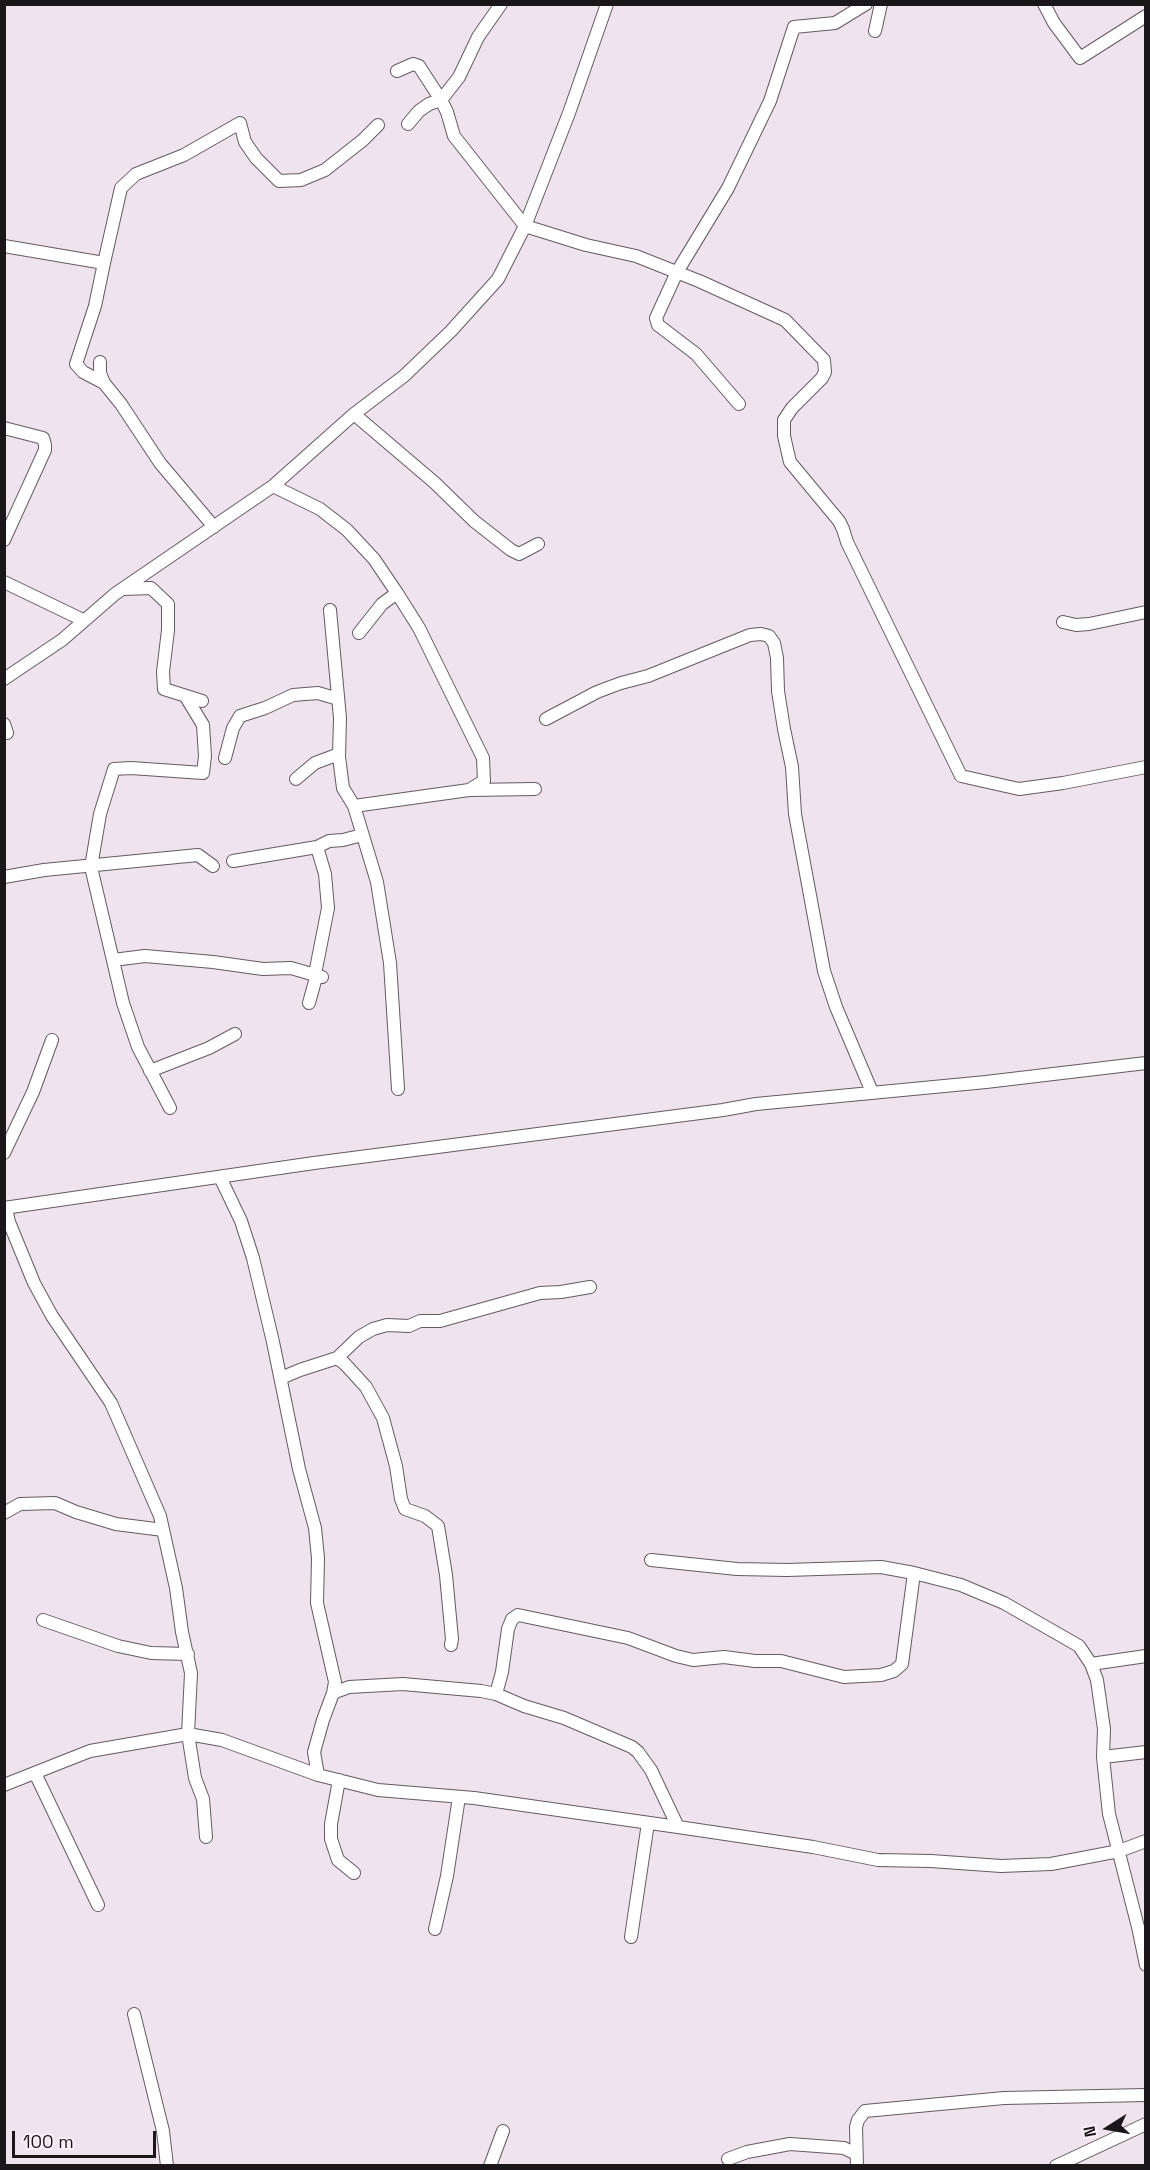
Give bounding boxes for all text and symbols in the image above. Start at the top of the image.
north arrow [1078,2098,1138,2158]
scale bar [15,2119,159,2157]
text: N [1079,2124,1101,2139]
text: 100 m [23,2130,74,2153]

